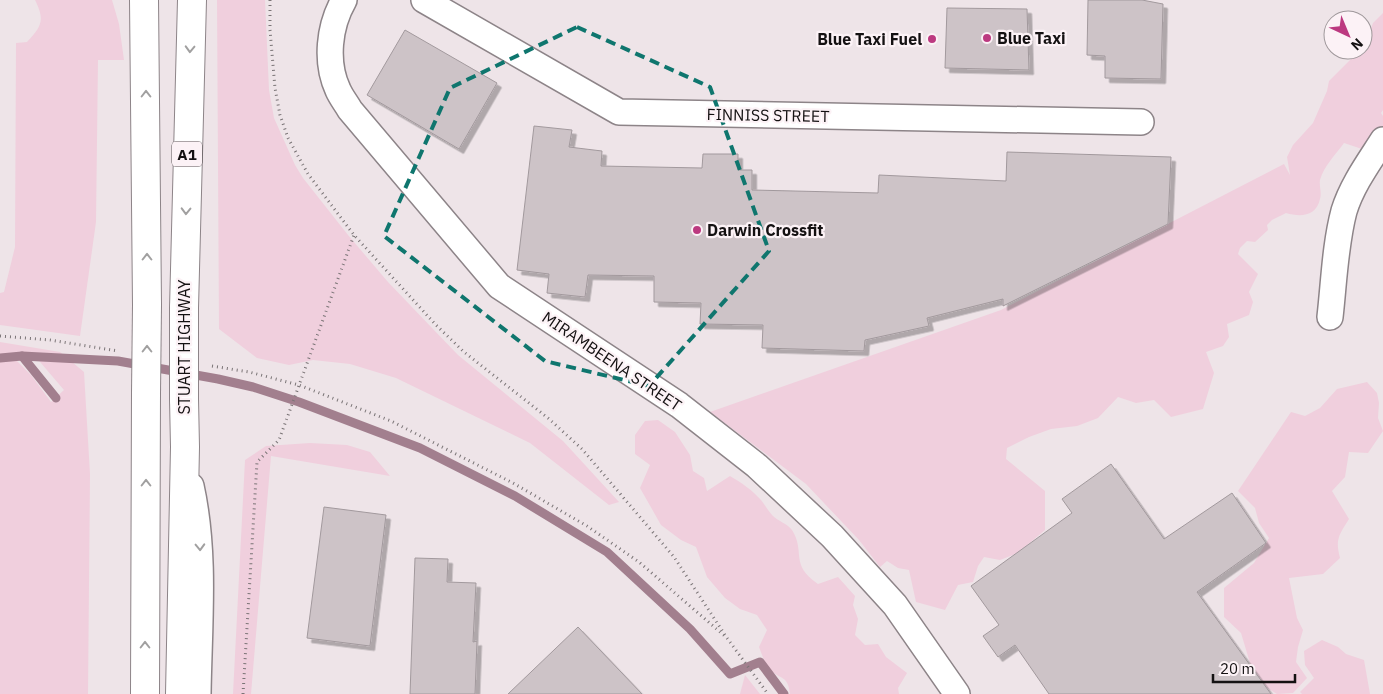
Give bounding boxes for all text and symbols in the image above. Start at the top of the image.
north arrow [1323,10,1373,60]
place label: Blue Taxi [997,28,1066,48]
place label: Blue Taxi Fuel [817,29,922,49]
marker: Blue Taxi [981,32,993,44]
marker: Blue Taxi Fuel [926,33,938,45]
text: N [1347,34,1367,54]
one-way arrow [185,45,195,53]
one-way arrow [141,90,151,98]
street label: FINNISS STREET [706,104,830,126]
road number: A1 [172,142,202,166]
one-way arrow [181,208,191,215]
place label: Darwin Crossfit [707,220,823,240]
marker: Darwin Crossfit [691,224,703,236]
one-way arrow [142,252,152,260]
street label: STUART HIGHWAY [174,279,194,415]
street label: MIRAMBEENA STREET [539,307,685,415]
one-way arrow [141,345,152,353]
one-way arrow [141,479,151,486]
one-way arrow [194,543,205,551]
one-way arrow [140,641,150,649]
scale bar [1213,652,1296,684]
text: 20 m [1220,659,1255,678]

